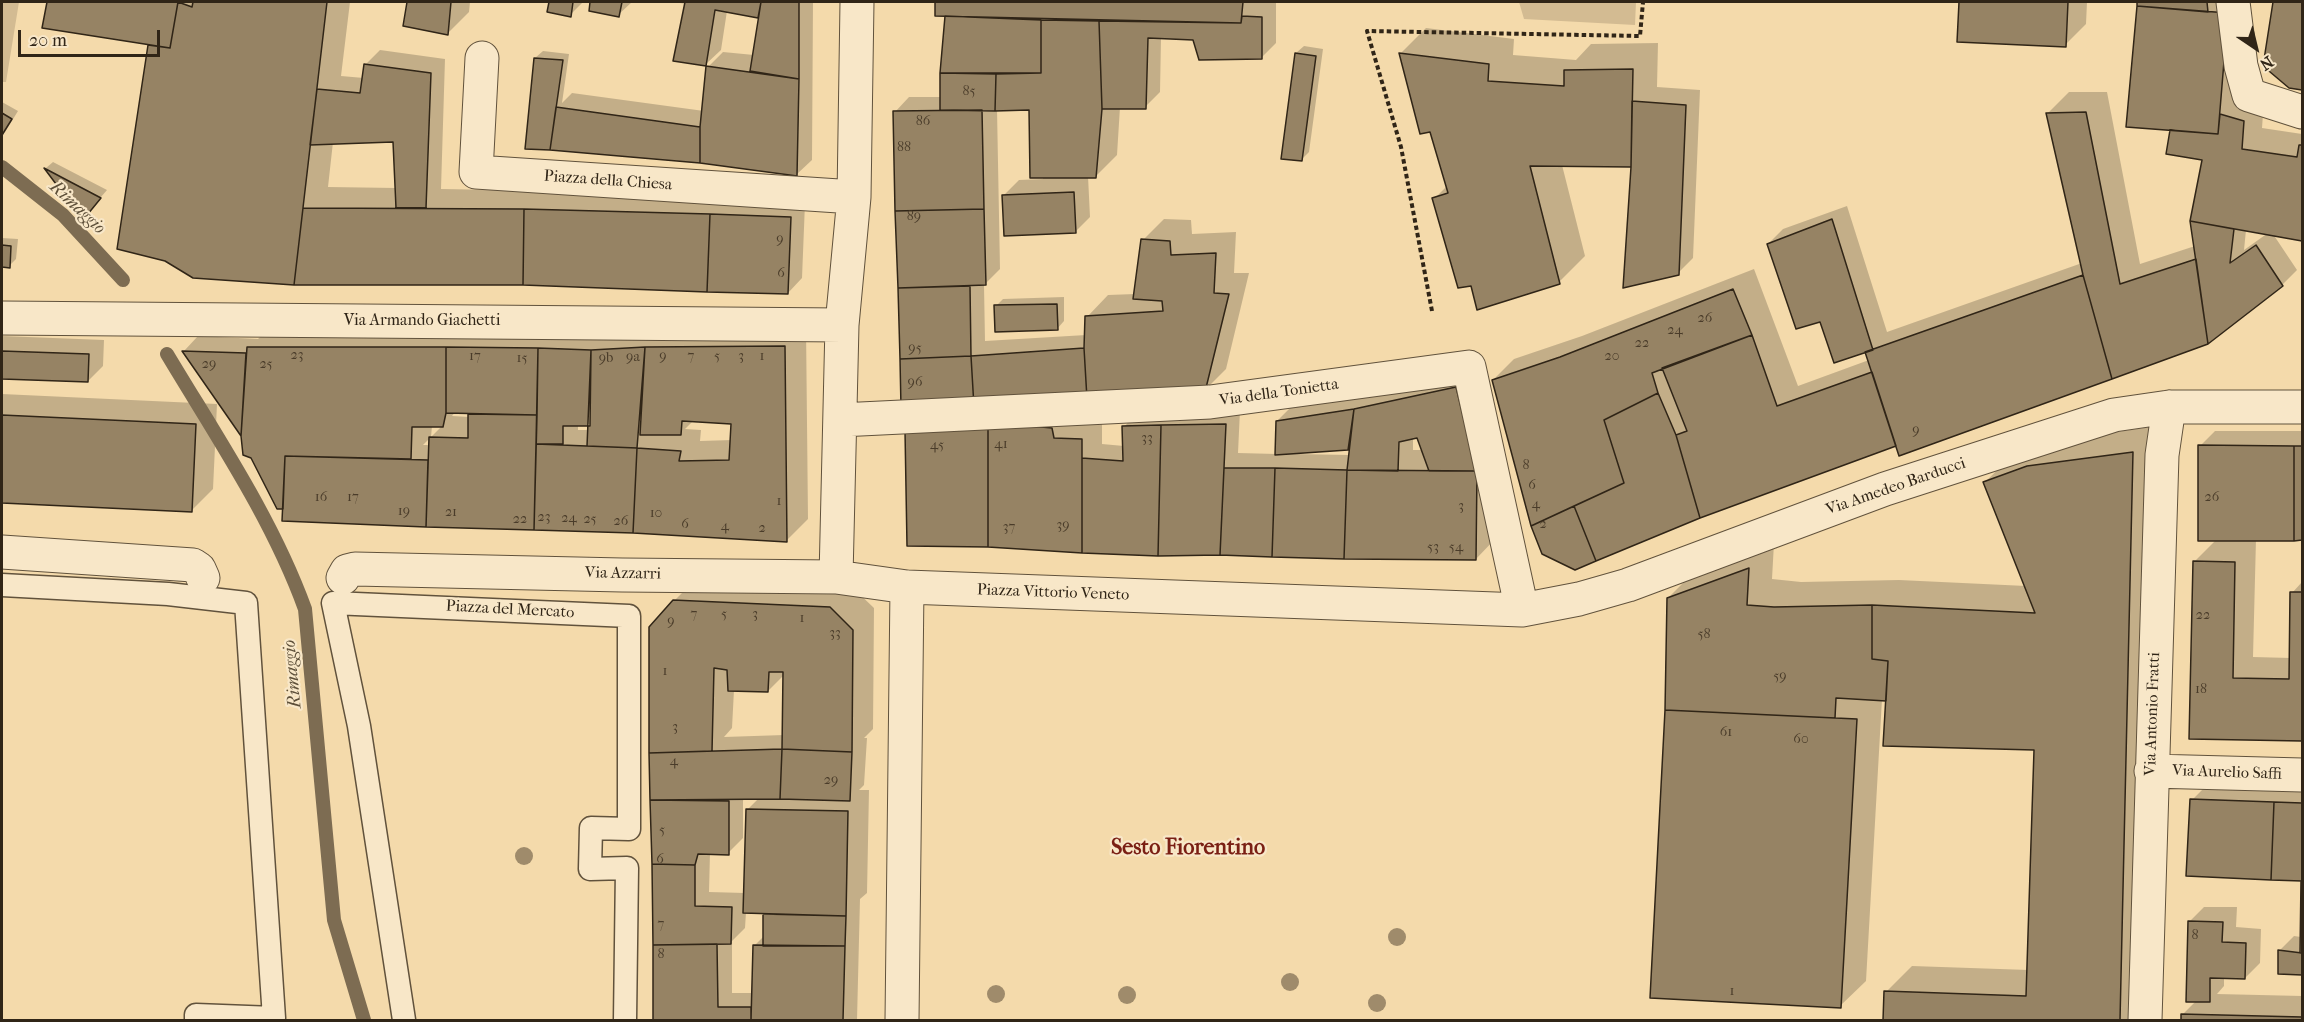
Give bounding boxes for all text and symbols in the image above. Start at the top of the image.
scale bar [21,18,164,56]
north arrow [2226,18,2286,78]
text: 20 m [29,30,67,51]
text: N [2256,52,2277,74]
house number: 85 [962,84,976,100]
house number: 86 [916,114,930,130]
house number: 88 [897,140,911,156]
street label: Piazza della Chiesa [543,167,673,195]
water label: Rimaggio [45,177,109,239]
house number: 89 [907,209,921,225]
house number: 9 [776,232,784,248]
house number: 6 [777,266,785,282]
street label: Via Armando Giachetti [344,311,500,331]
house number: 26 [1698,311,1712,327]
house number: 24 [1667,323,1683,339]
house number: 22 [1635,336,1649,352]
house number: 95 [908,341,922,357]
house number: 23 [291,348,303,364]
house number: 17 [469,349,481,365]
house number: 9 [659,349,667,365]
house number: 7 [688,349,694,365]
house number: 5 [714,349,720,365]
house number: 3 [738,349,744,365]
house number: 1 [760,349,764,365]
house number: 20 [1605,349,1619,365]
house number: 9a [626,350,640,366]
house number: 15 [517,351,527,367]
house number: 9b [599,351,613,367]
house number: 29 [202,357,216,373]
house number: 25 [259,357,273,373]
house number: 96 [908,375,922,391]
street label: Via della Tonietta [1218,375,1340,411]
house number: 9 [1912,423,1920,439]
house number: 33 [1141,431,1153,447]
house number: 41 [994,437,1008,453]
house number: 45 [930,438,944,454]
street label: Via Amedeo Barducci [1824,454,1968,520]
house number: 8 [1522,458,1530,474]
house number: 6 [1528,478,1536,494]
house number: 16 [315,490,327,506]
house number: 17 [347,490,359,506]
house number: 26 [2205,490,2219,506]
house number: 1 [777,494,781,510]
house number: 4 [1532,497,1540,513]
house number: 3 [1458,499,1464,515]
house number: 19 [398,504,410,520]
house number: 21 [445,505,457,521]
house number: 10 [650,506,662,522]
house number: 23 [538,510,550,526]
house number: 24 [561,511,577,527]
house number: 22 [513,512,527,528]
house number: 25 [583,512,597,528]
house number: 26 [614,514,628,530]
house number: 6 [681,517,689,533]
house number: 2 [1539,517,1547,533]
house number: 39 [1056,518,1070,534]
house number: 4 [721,519,729,535]
house number: 37 [1003,520,1015,536]
house number: 2 [758,521,766,537]
house number: 53 [1427,540,1439,556]
house number: 54 [1449,540,1463,556]
street label: Via Azzarri [585,564,661,584]
street label: Piazza Vittorio Veneto [976,581,1130,605]
street label: Piazza del Mercato [445,597,575,623]
house number: 7 [691,607,697,623]
house number: 5 [721,607,727,623]
house number: 3 [752,607,758,623]
house number: 22 [2196,608,2210,624]
house number: 1 [800,611,804,627]
house number: 9 [667,614,675,630]
house number: 33 [829,626,841,642]
house number: 58 [1697,627,1711,643]
water label: Rimaggio [279,639,307,709]
street label: Via Antonio Fratti [2141,652,2165,776]
house number: 1 [663,664,667,680]
house number: 59 [1773,669,1787,685]
house number: 18 [2195,682,2207,698]
house number: 3 [672,720,678,736]
house number: 61 [1720,725,1732,741]
house number: 60 [1793,732,1809,748]
house number: 4 [670,754,678,770]
street label: Via Aurelio Saffi [2172,761,2282,785]
house number: 29 [824,773,838,789]
house number: 5 [659,823,665,839]
district label: Sesto Fiorentino [1111,836,1265,862]
house number: 6 [656,852,664,868]
house number: 7 [658,917,664,933]
house number: 8 [2191,928,2199,944]
house number: 8 [657,947,665,963]
house number: 1 [1730,984,1734,1000]

